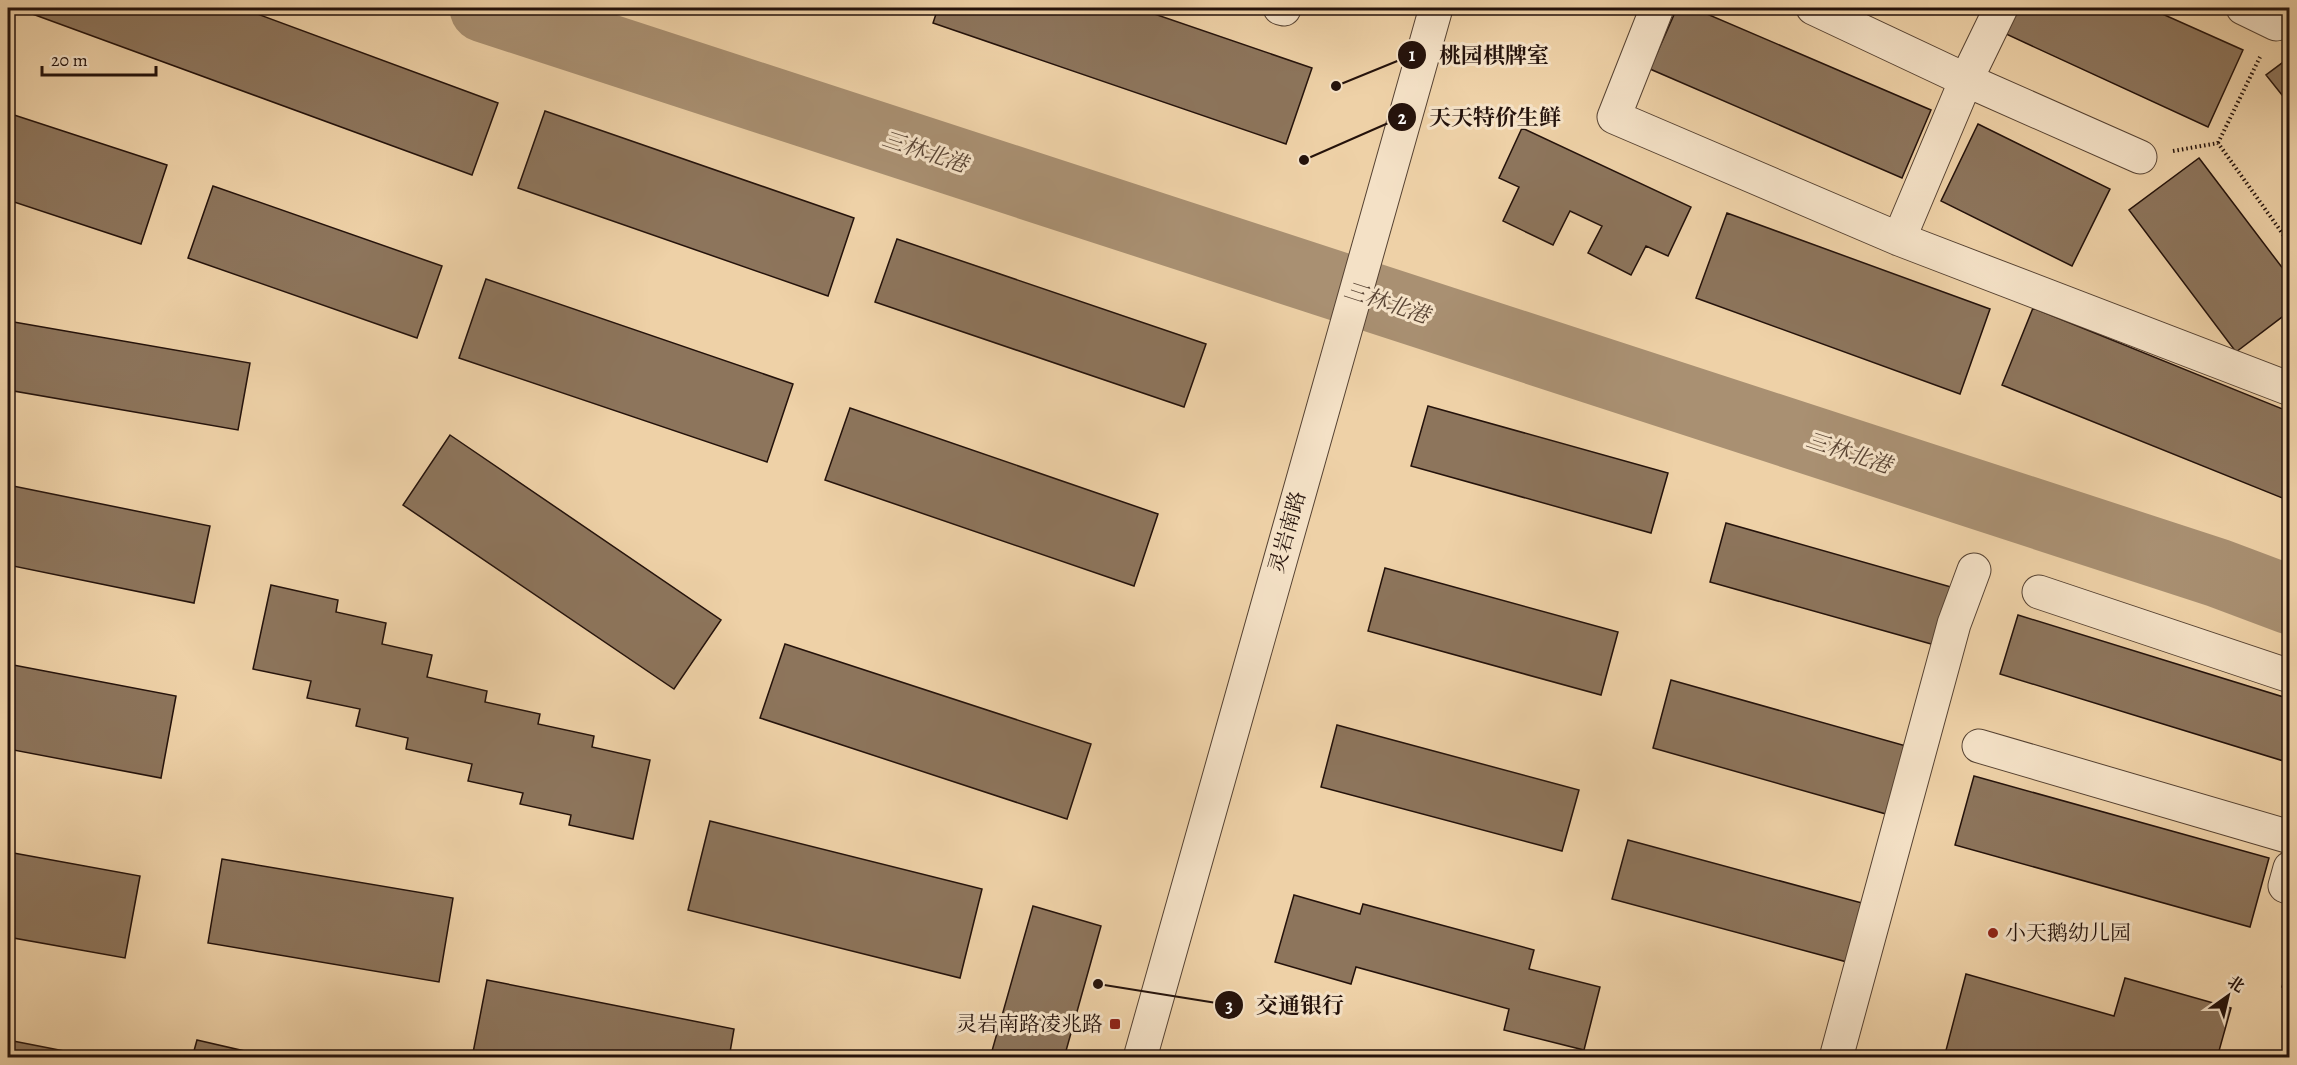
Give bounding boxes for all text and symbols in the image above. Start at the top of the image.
callout: 桃园棋牌室 [1397,35,1561,75]
scale bar [42,39,156,77]
text: 桃园棋牌室 [1439,41,1549,71]
text: 1 [1409,43,1416,67]
text: 20 m [51,48,88,72]
callout: 天天特价生鲜 [1387,97,1573,137]
text: 天天特价生鲜 [1429,103,1561,133]
text: 2 [1398,106,1407,130]
water label: 三林北港 [878,124,974,181]
water label: 三林北港 [1340,275,1436,332]
water label: 三林北港 [1802,425,1898,482]
street label: 灵岩南路 [1262,488,1312,576]
place label: 小天鹅幼儿园 [2005,919,2131,947]
marker: 小天鹅幼儿园 [1986,926,2000,940]
north arrow [2198,966,2258,1026]
text: 北 [2223,971,2249,998]
callout: 交通银行 [1214,985,1356,1025]
text: 交通银行 [1256,991,1344,1021]
text: 3 [1225,994,1233,1018]
place label: 灵岩南路凌兆路 [956,1010,1103,1038]
marker: 灵岩南路凌兆路 [1108,1017,1122,1031]

